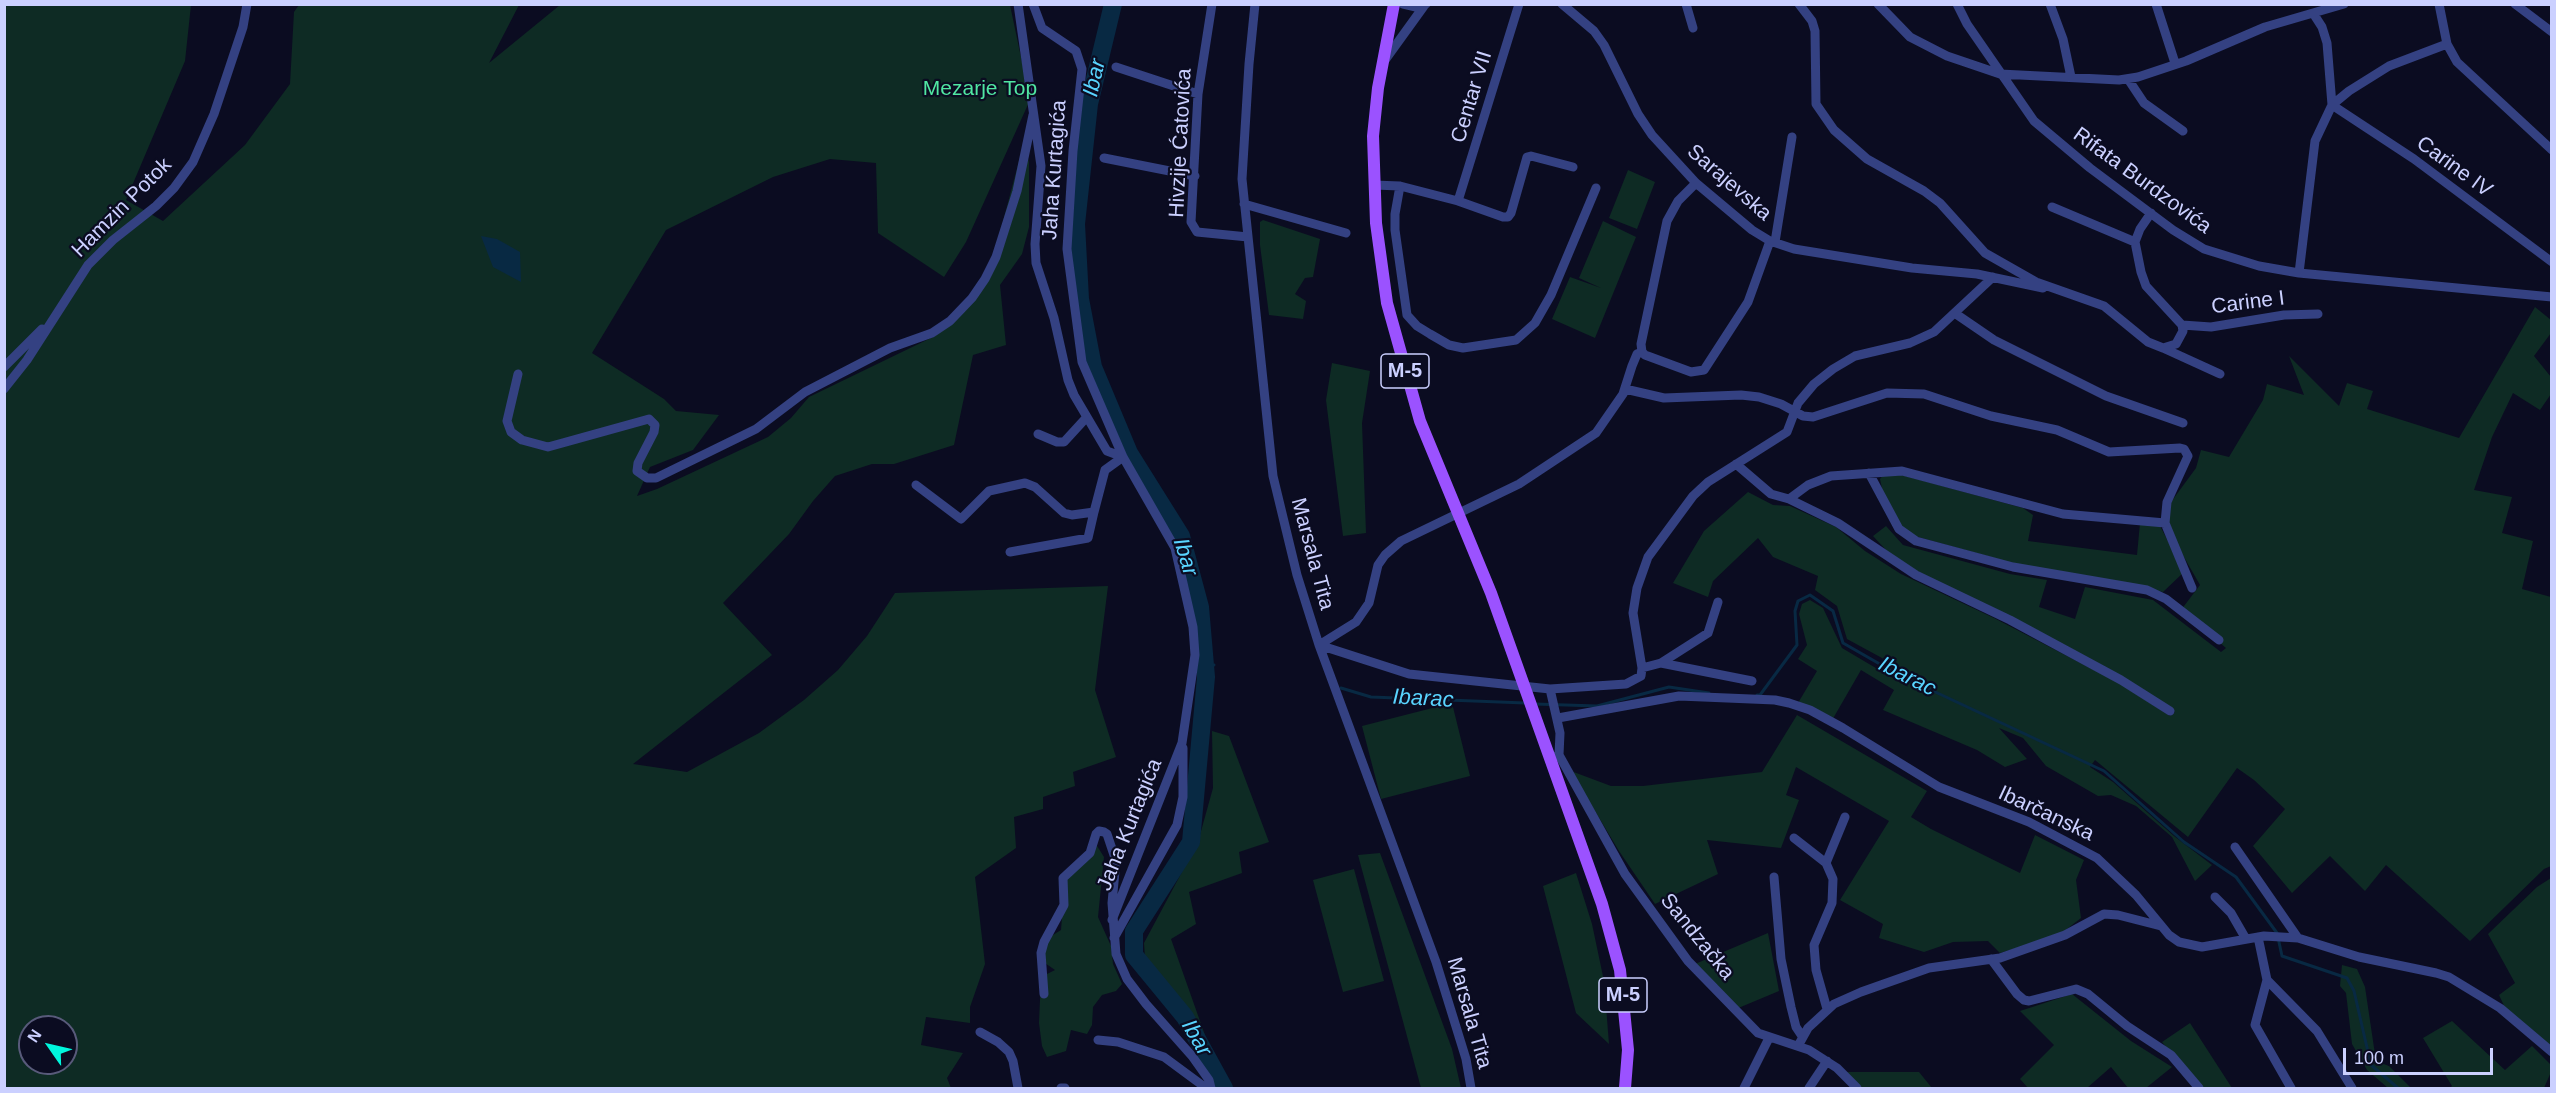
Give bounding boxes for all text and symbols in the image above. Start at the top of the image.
street label: Centar VII [1446,48,1498,146]
water label: Ibar [1078,57,1112,99]
street label: Hivzije Ćatovića [1165,68,1197,218]
park label: Mezarje Top [923,76,1037,102]
street label: Jaha Kurtagića [1038,99,1072,241]
street label: Rifata Burdzovića [2068,122,2216,240]
street label: Carine IV [2411,131,2497,203]
street label: Sarajevska [1682,139,1776,227]
street label: Hamzin Potok [67,153,177,263]
street label: Carine I [2210,286,2286,320]
road number: M-5 [1381,354,1429,388]
street label: Marsala Tita [1285,495,1339,613]
water label: Ibar [1167,535,1203,579]
water label: Ibarac [1874,651,1940,703]
water label: Ibarac [1392,684,1454,714]
street label: Jaha Kurtagića [1092,755,1168,895]
street label: Ibarčanska [1994,781,2098,847]
street label: Sandzačka [1655,889,1739,985]
street label: Marsala Tita [1441,954,1497,1072]
road number: M-5 [1599,978,1647,1012]
north arrow [18,1015,78,1075]
water label: Ibar [1175,1015,1217,1061]
text: N [24,1026,45,1045]
scale bar [2346,1036,2496,1074]
text: 100 m [2354,1048,2404,1068]

